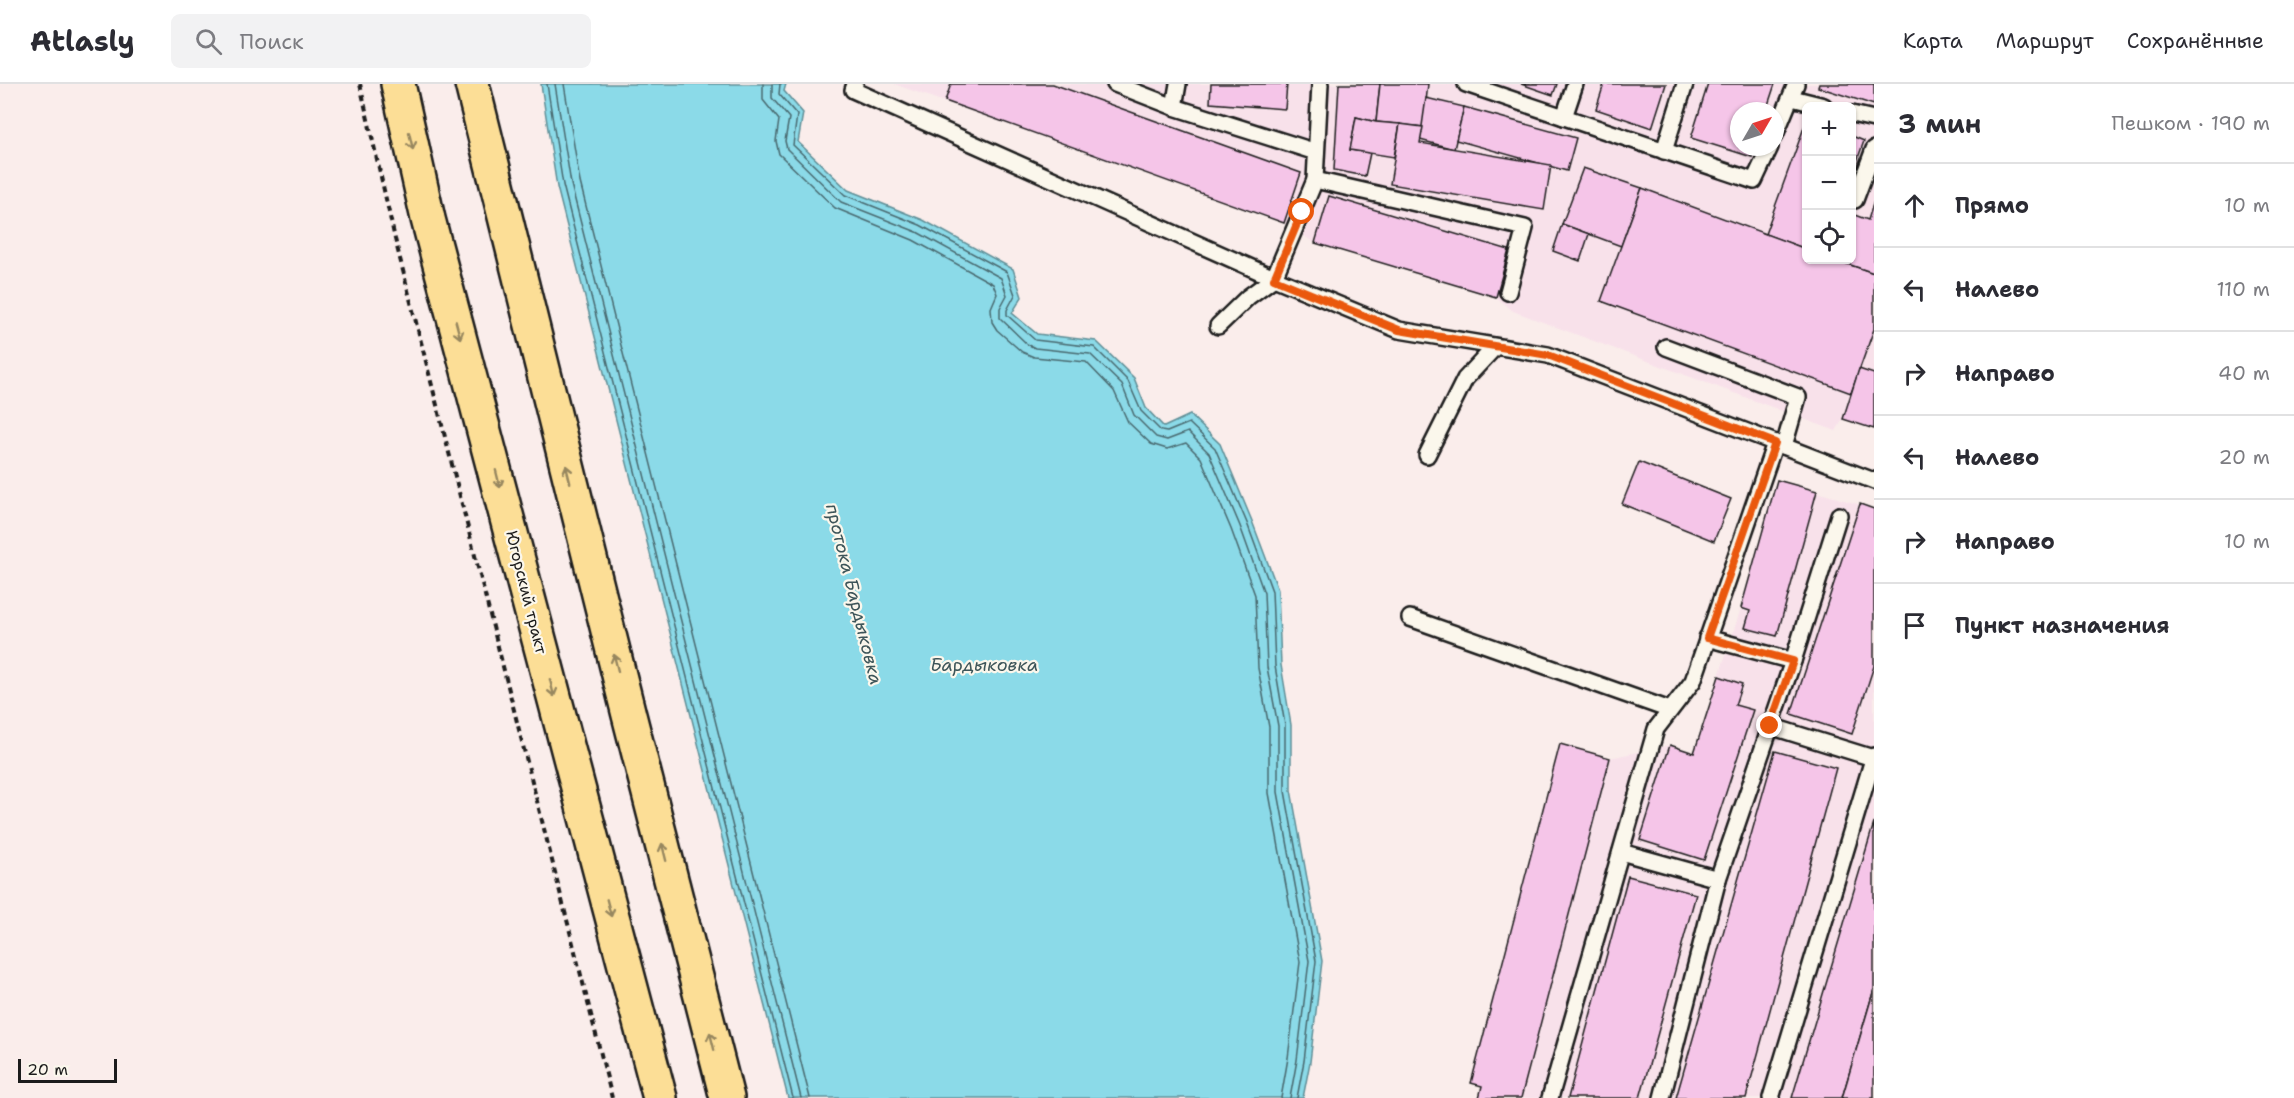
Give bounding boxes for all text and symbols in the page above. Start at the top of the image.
search box [171,14,591,68]
text: Atlasly [30,22,135,60]
icon: search [192,25,225,58]
text: Поиск [240,27,304,56]
text: Карта [1903,27,1963,55]
text: Маршрут [1996,27,2094,55]
text: Сохранённые [2127,27,2264,55]
north arrow [1730,102,1784,156]
map controls [1802,102,1856,264]
button: + [1802,102,1856,156]
text: 3 мин [1898,106,1981,141]
text: Пешком · 190 m [2112,110,2270,136]
one-way arrow [405,131,417,150]
button: − [1802,156,1856,210]
icon: ahead [1898,189,1931,222]
text: Прямо [1955,191,2029,220]
text: 10 m [2224,192,2270,218]
route start [1288,198,1314,224]
button: locate [1802,210,1856,264]
icon: left [1898,273,1931,306]
text: Налево [1955,275,2039,304]
text: 110 m [2216,276,2270,302]
one-way arrow [453,320,464,339]
icon: right [1898,357,1931,390]
text: Направо [1955,359,2055,388]
text: 40 m [2218,360,2270,386]
icon: left [1898,441,1931,474]
text: Налево [1955,443,2039,472]
text: 20 m [2219,444,2270,470]
one-way arrow [562,465,574,484]
one-way arrow [492,469,504,488]
water label: протока Бардыковка [820,501,888,687]
icon: right [1898,525,1931,558]
text: Направо [1955,527,2055,556]
street label: Югорский тракт [501,528,552,657]
text: 10 m [2224,528,2270,554]
icon: arrive [1898,609,1931,642]
text: Пункт назначения [1955,611,2169,640]
water label: Бардыковка [930,653,1038,677]
one-way arrow [609,654,621,673]
one-way arrow [546,679,558,698]
route end [1756,712,1782,738]
one-way arrow [657,843,669,862]
one-way arrow [604,899,615,918]
one-way arrow [706,1032,718,1051]
scale bar [18,1056,117,1084]
text: 20 m [27,1059,68,1080]

